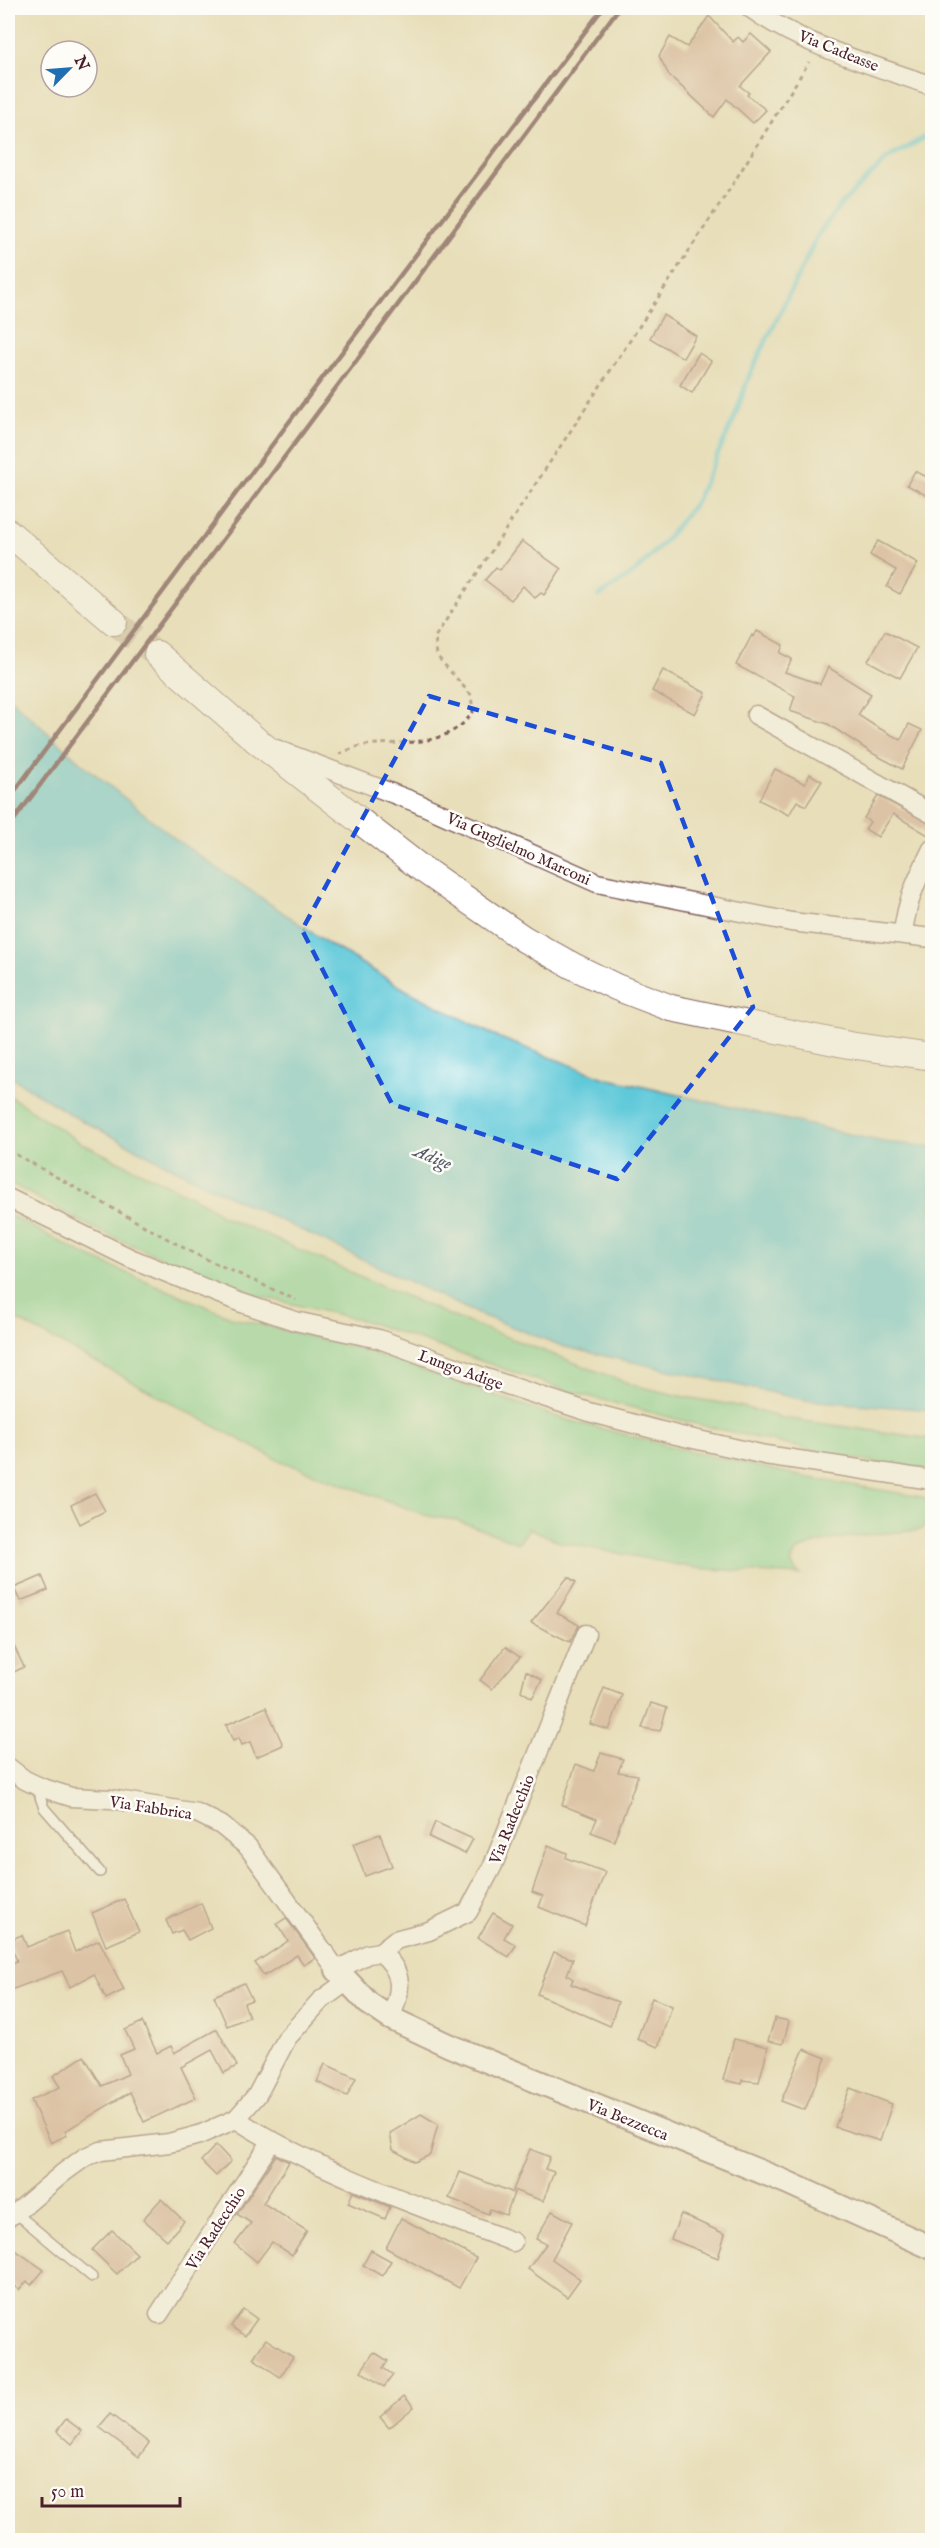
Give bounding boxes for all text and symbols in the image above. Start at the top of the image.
street label: Via Cadeasse [794,26,881,77]
north arrow [39,39,99,99]
text: N [68,52,93,74]
street label: Via Guglielmo Marconi [442,809,593,891]
water label: Adige [408,1140,455,1176]
street label: Lungo Adige [415,1346,505,1395]
street label: Via Radecchio [485,1772,540,1869]
street label: Via Fabbrica [107,1792,193,1825]
street label: Via Bezzecca [583,2095,671,2146]
street label: Via Radecchio [182,2183,251,2275]
scale bar [42,2470,180,2508]
text: 50 m [51,2481,84,2504]

